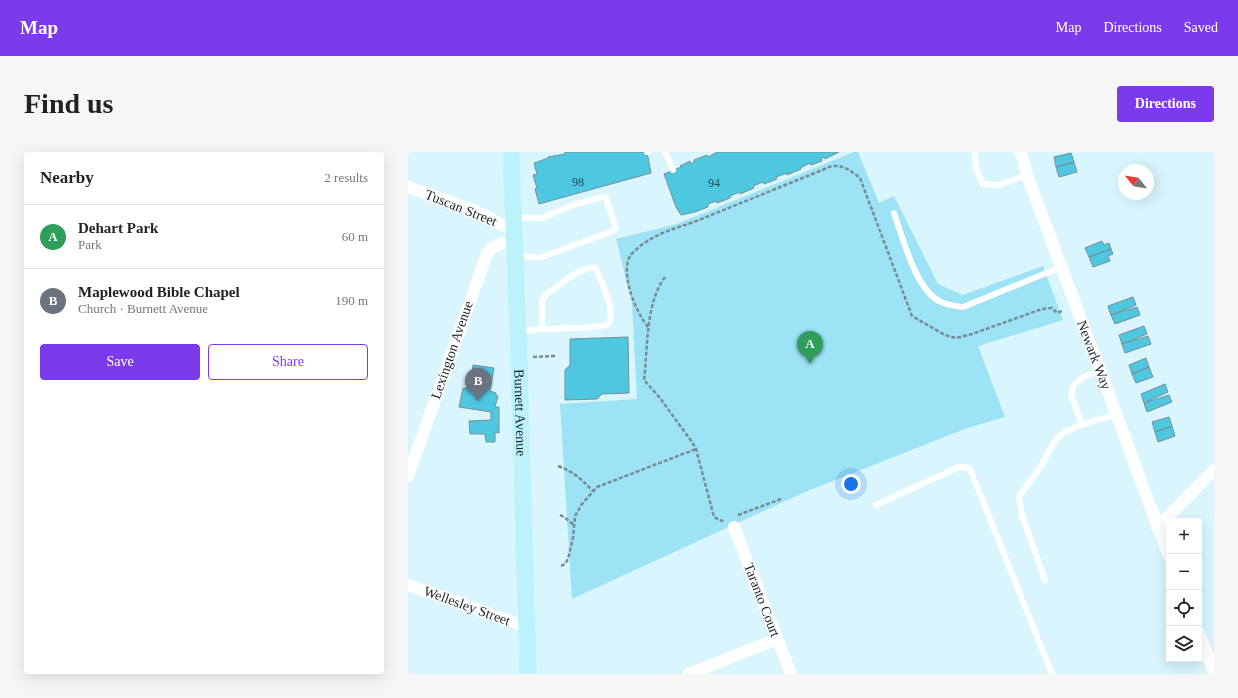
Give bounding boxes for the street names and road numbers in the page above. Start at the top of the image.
street label: Tuscan Street [423,187,499,229]
street label: Lexington Avenue [428,299,476,401]
street label: Newark Way [1074,318,1114,392]
street label: Burnett Avenue [512,369,529,457]
street label: Taranto Court [741,561,783,639]
street label: Wellesley Street [422,583,512,629]

